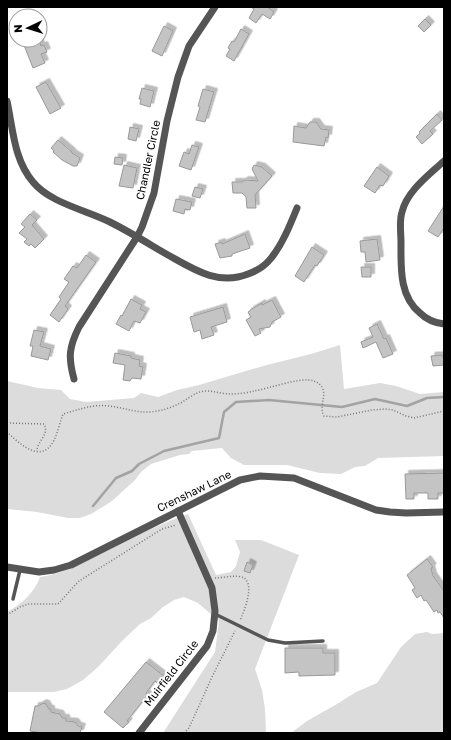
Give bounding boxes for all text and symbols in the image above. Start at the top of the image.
north arrow [8,8,48,48]
text: N [11,24,24,33]
street label: Chandler Circle [133,119,162,201]
street label: Crenshaw Lane [155,467,233,514]
street label: Muirfield Circle [141,637,200,708]

